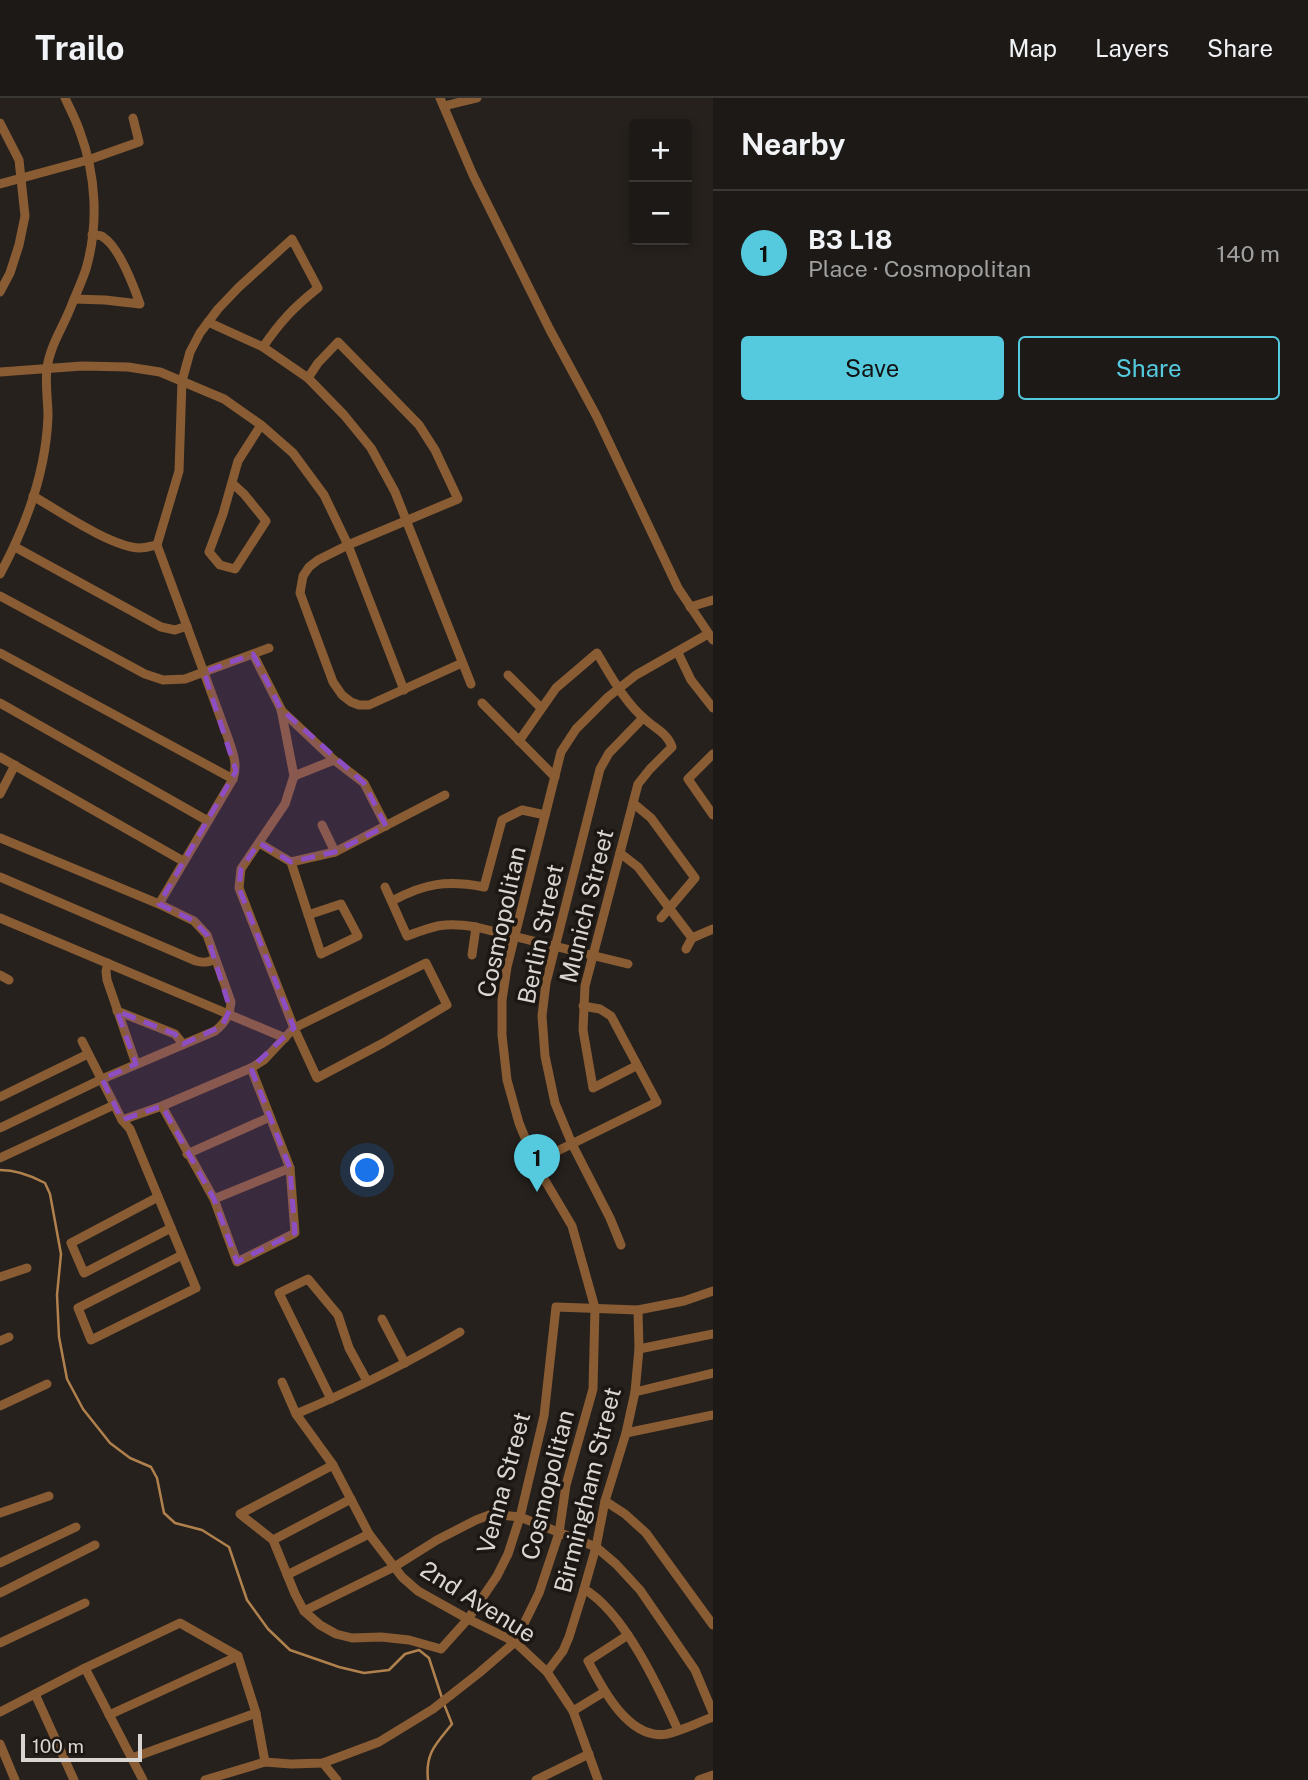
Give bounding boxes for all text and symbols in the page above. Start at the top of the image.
text: Trailo [35,29,125,67]
text: Map [1008,34,1057,62]
text: Layers [1095,34,1169,62]
text: Share [1207,34,1273,62]
map controls [629,119,692,245]
button: + [629,119,692,182]
text: Nearby [741,126,845,162]
button: − [629,182,692,245]
text: B3 L18 [808,224,893,255]
text: 1 [759,240,769,267]
text: 140 m [1217,240,1280,267]
text: Place · Cosmopolitan [808,255,1031,282]
button: Save [741,336,1004,400]
button: Share [1018,336,1280,400]
street label: Munich Street [553,826,619,986]
street label: Cosmopolitan [471,844,531,1000]
street label: Berlin Street [512,861,568,1006]
pin: 1 [514,1134,560,1192]
your location [350,1153,384,1187]
street label: Birmingham Street [548,1384,626,1596]
street label: Cosmopolitan [515,1407,579,1563]
street label: Venna Street [471,1409,535,1557]
street label: 2nd Avenue [416,1555,541,1648]
scale bar [21,1731,142,1763]
text: 100 m [32,1735,84,1757]

